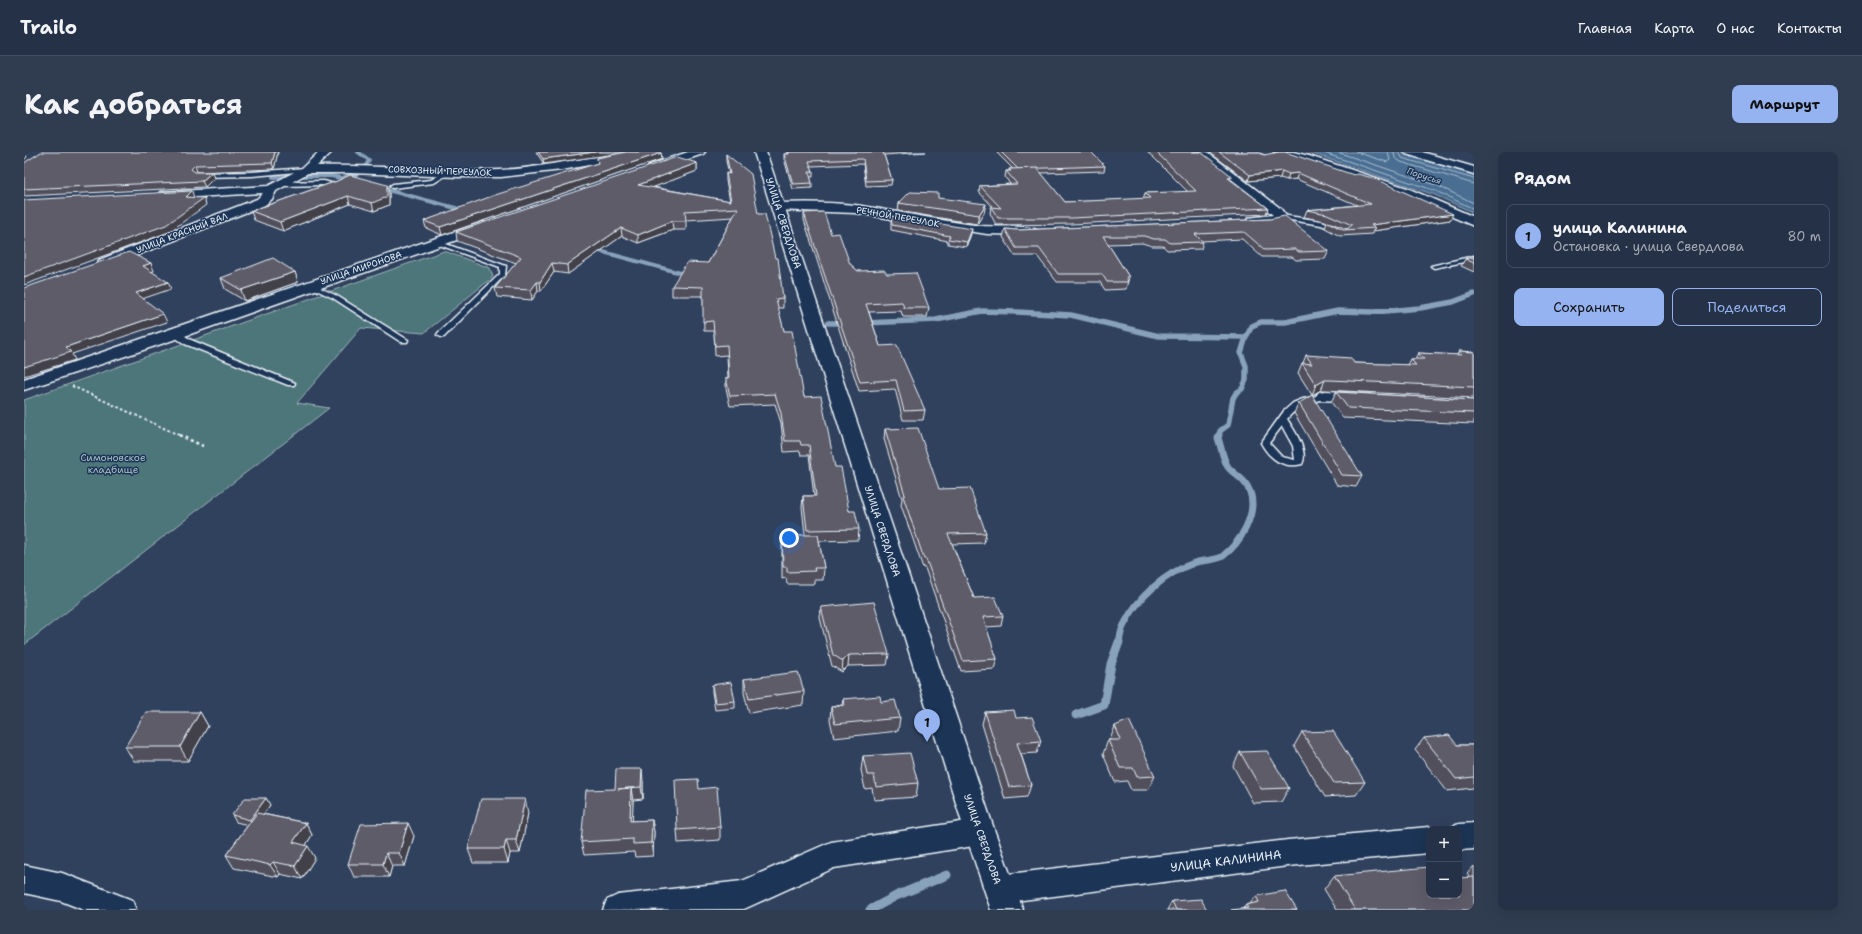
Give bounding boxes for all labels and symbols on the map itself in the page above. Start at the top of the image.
street label: СОВХОЗНЫЙ ПЕРЕУЛОК [388,162,492,179]
water label: Порусья [1405,165,1443,187]
street label: УЛИЦА СВЕРДЛОВА [763,176,804,270]
street label: РЕЧНОЙ ПЕРЕУЛОК [855,203,941,230]
street label: УЛИЦА КРАСНЫЙ ВАЛ [134,209,230,256]
street label: УЛИЦА МИРОНОВА [319,248,404,288]
park label: Симоновское кладбище [80,451,146,476]
street label: УЛИЦА СВЕРДЛОВА [862,484,903,578]
your location [779,528,799,548]
pin: 1 [914,709,940,742]
street label: УЛИЦА СВЕРДЛОВА [961,792,1004,886]
street label: УЛИЦА КАЛИНИНА [1170,846,1283,876]

